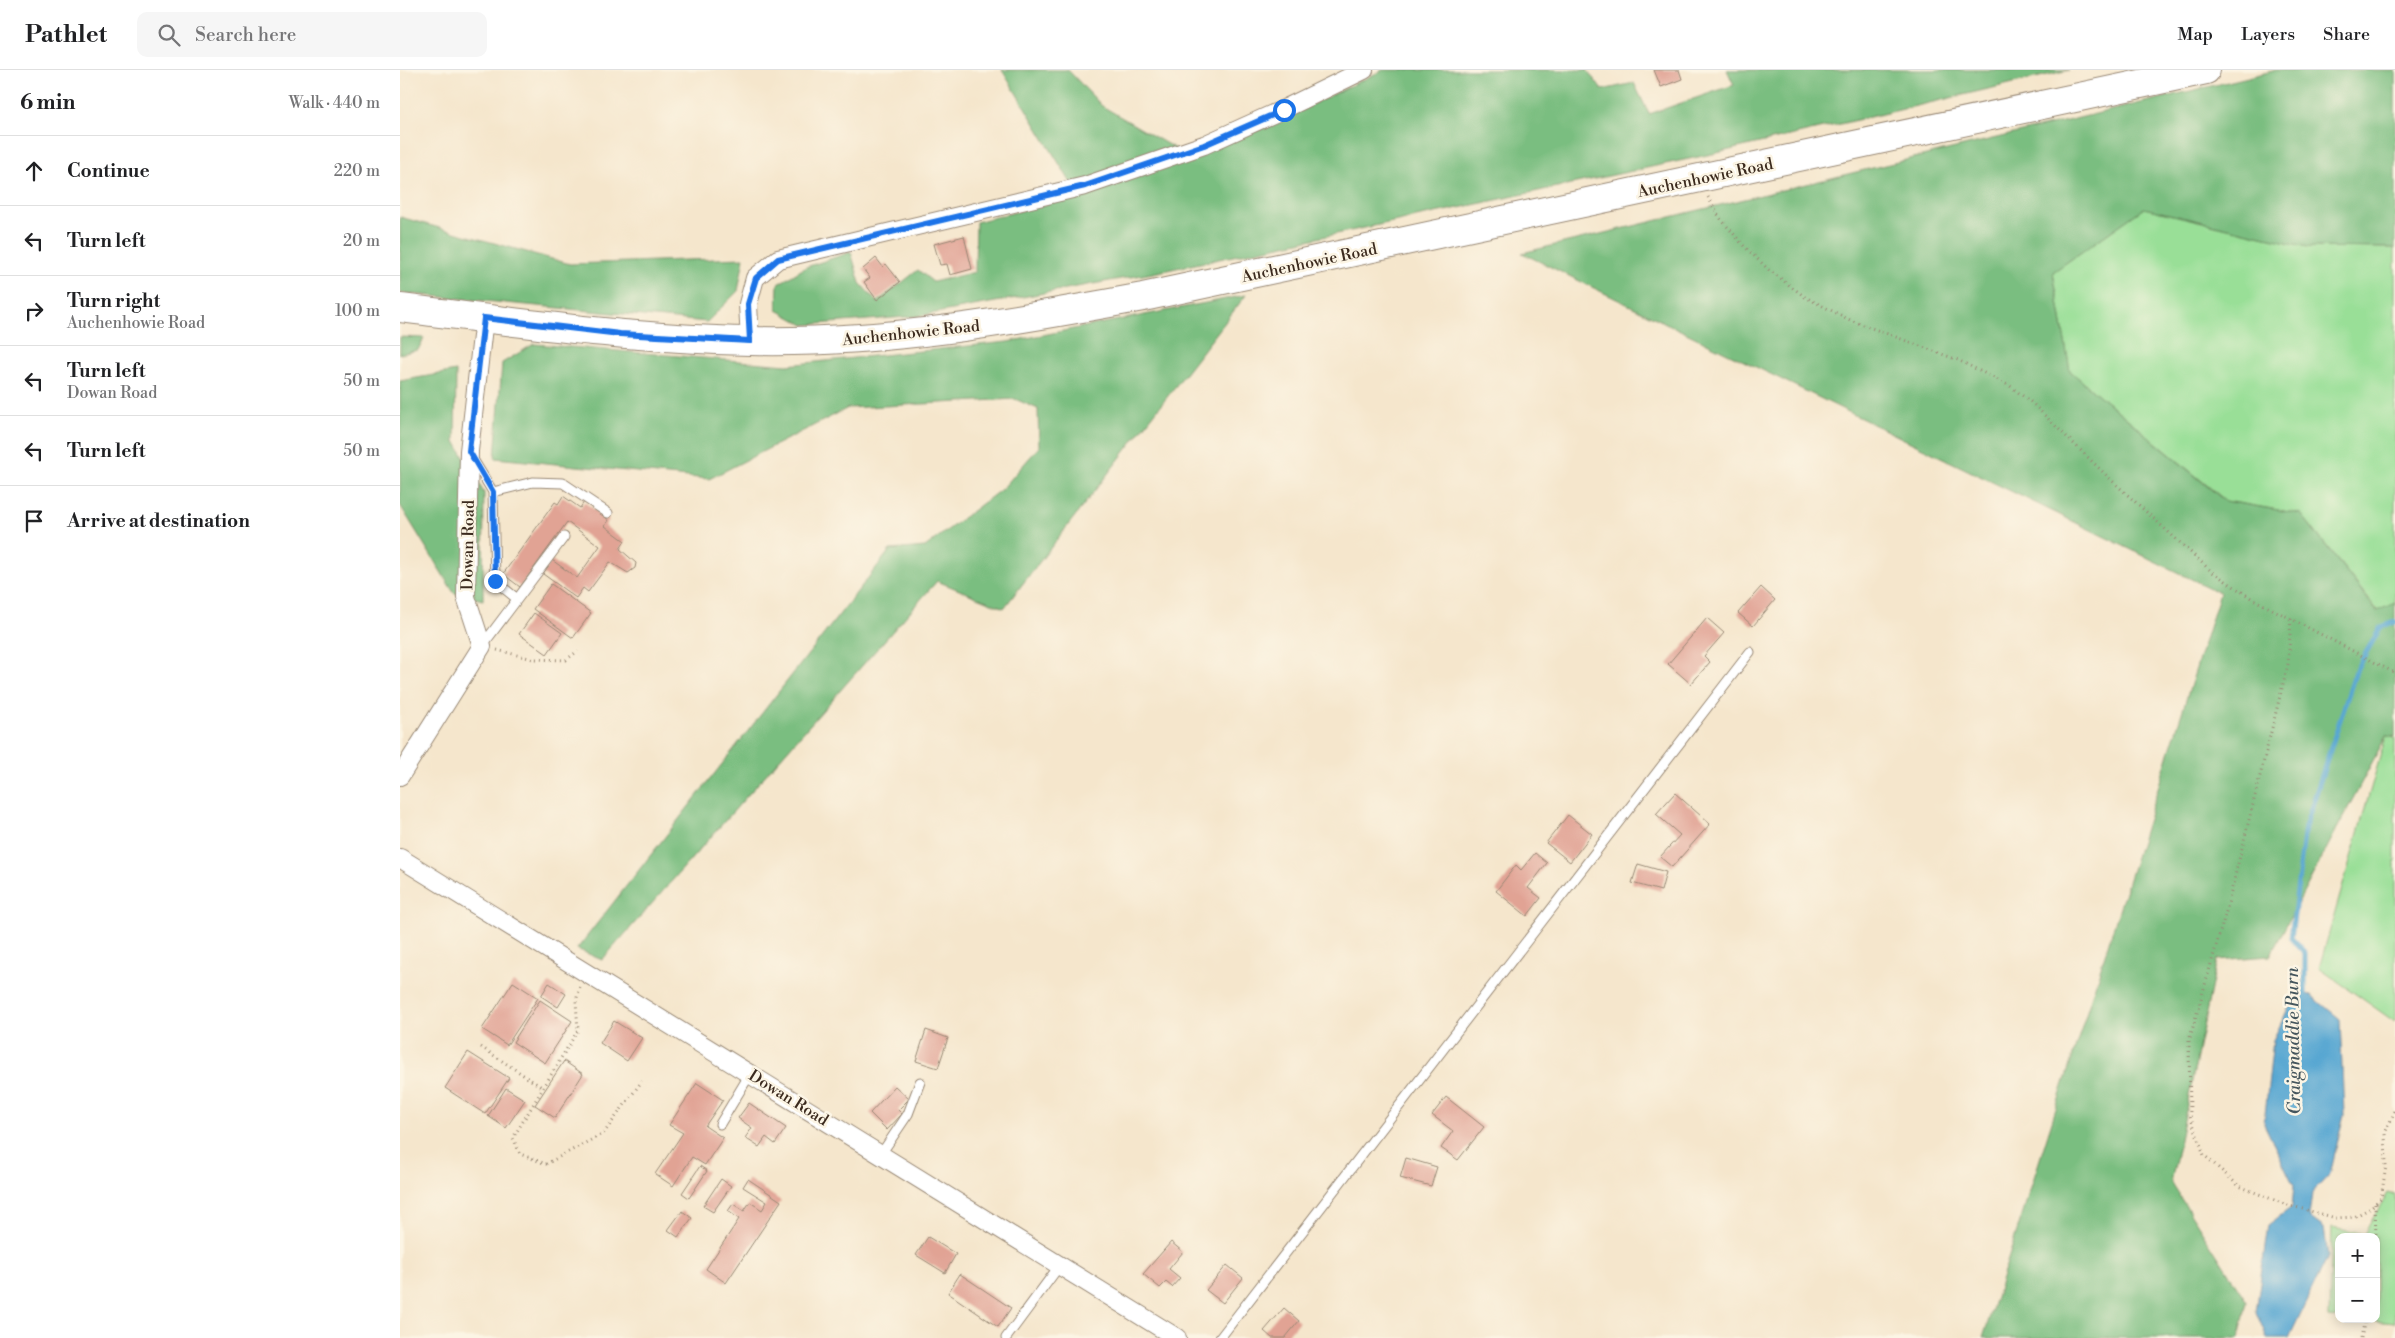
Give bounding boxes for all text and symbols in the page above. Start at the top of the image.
search box [137,12,487,57]
text: Pathlet [25,20,107,50]
icon: search [155,21,183,49]
text: Search here [195,23,296,47]
text: Map [2178,23,2213,46]
text: Layers [2241,23,2295,46]
text: Share [2323,23,2370,46]
text: 6 min [20,90,75,116]
text: Walk · 440 m [289,93,380,113]
route start [1273,99,1296,122]
street label: Auchenhowie Road [1635,154,1775,202]
icon: ahead [20,157,48,185]
text: Continue [67,159,150,183]
text: 220 m [334,161,380,181]
icon: left [20,227,48,255]
text: Turn left [67,229,146,253]
text: 20 m [343,231,380,251]
street label: Auchenhowie Road [1239,239,1379,287]
text: Turn right [67,289,160,313]
icon: right [20,297,48,325]
text: 100 m [335,301,380,321]
text: Auchenhowie Road [67,313,205,333]
street label: Auchenhowie Road [840,316,981,350]
text: Turn left [67,359,146,383]
icon: left [20,367,48,395]
text: 50 m [343,371,380,391]
text: Dowan Road [67,383,157,403]
icon: left [20,437,48,465]
text: Turn left [67,439,146,463]
text: 50 m [343,441,380,461]
street label: Dowan Road [457,500,479,590]
icon: arrive [20,507,48,535]
text: Arrive at destination [67,509,250,533]
route end [484,570,507,593]
water label: Craigmaddie Burn [2281,966,2306,1115]
street label: Dowan Road [745,1065,832,1130]
map controls [2335,1233,2380,1323]
button: + [2335,1233,2380,1278]
button: − [2335,1278,2380,1323]

